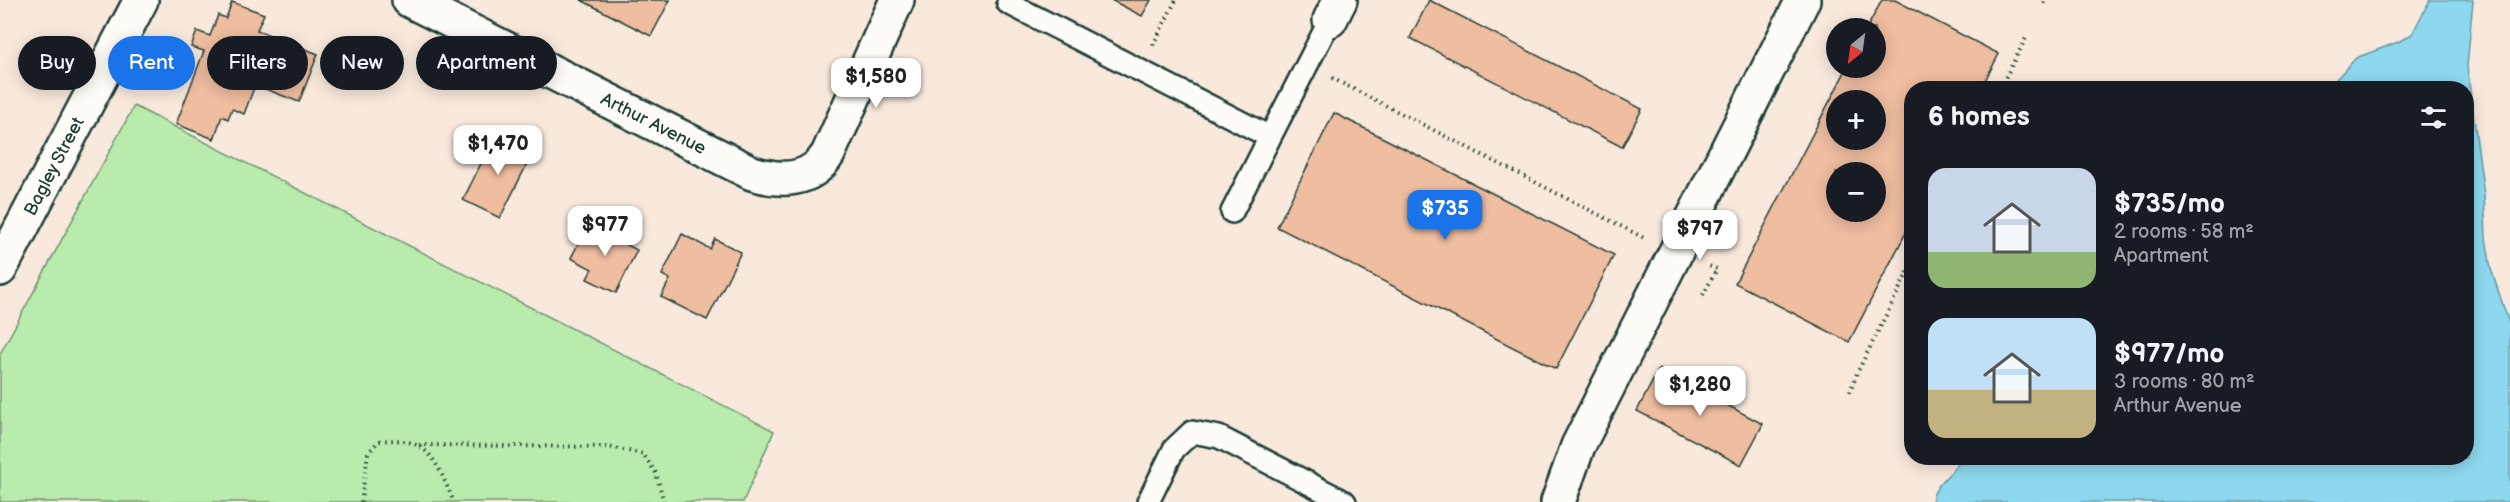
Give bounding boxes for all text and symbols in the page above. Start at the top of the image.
north arrow [1826,18,1886,78]
map controls [1826,18,1886,222]
chip: Buy [18,36,96,90]
chip: Rent [108,36,195,90]
chip: Filters [207,36,308,90]
chip: New [320,36,404,90]
chip: Apartment [416,36,557,90]
pin: $1,580 [827,58,925,109]
text: $1,580 [845,65,907,89]
street label: Arthur Avenue [597,89,710,159]
button: + [1826,90,1886,150]
icon: filters [2417,101,2450,134]
text: 6 homes [1928,102,2030,133]
street label: Bagley Street [20,113,89,219]
pin: $1,470 [449,125,547,176]
text: $1,470 [467,132,529,156]
button: − [1826,162,1886,222]
text: $735/mo [2114,189,2225,220]
pin: $735 [1409,190,1481,241]
icon: home [1976,192,2048,264]
text: $735 [1421,197,1469,221]
pin: $977 [569,206,641,257]
pin: $797 [1664,210,1736,261]
text: $977 [582,213,628,237]
text: $797 [1677,217,1723,241]
text: 2 rooms · 58 m² [2114,220,2254,244]
text: Apartment [2114,244,2209,268]
text: $977/mo [2114,339,2224,370]
icon: home [1976,342,2048,414]
pin: $1,280 [1651,366,1749,417]
text: 3 rooms · 80 m² [2114,370,2255,394]
text: $1,280 [1669,373,1731,397]
text: Arthur Avenue [2114,394,2242,418]

